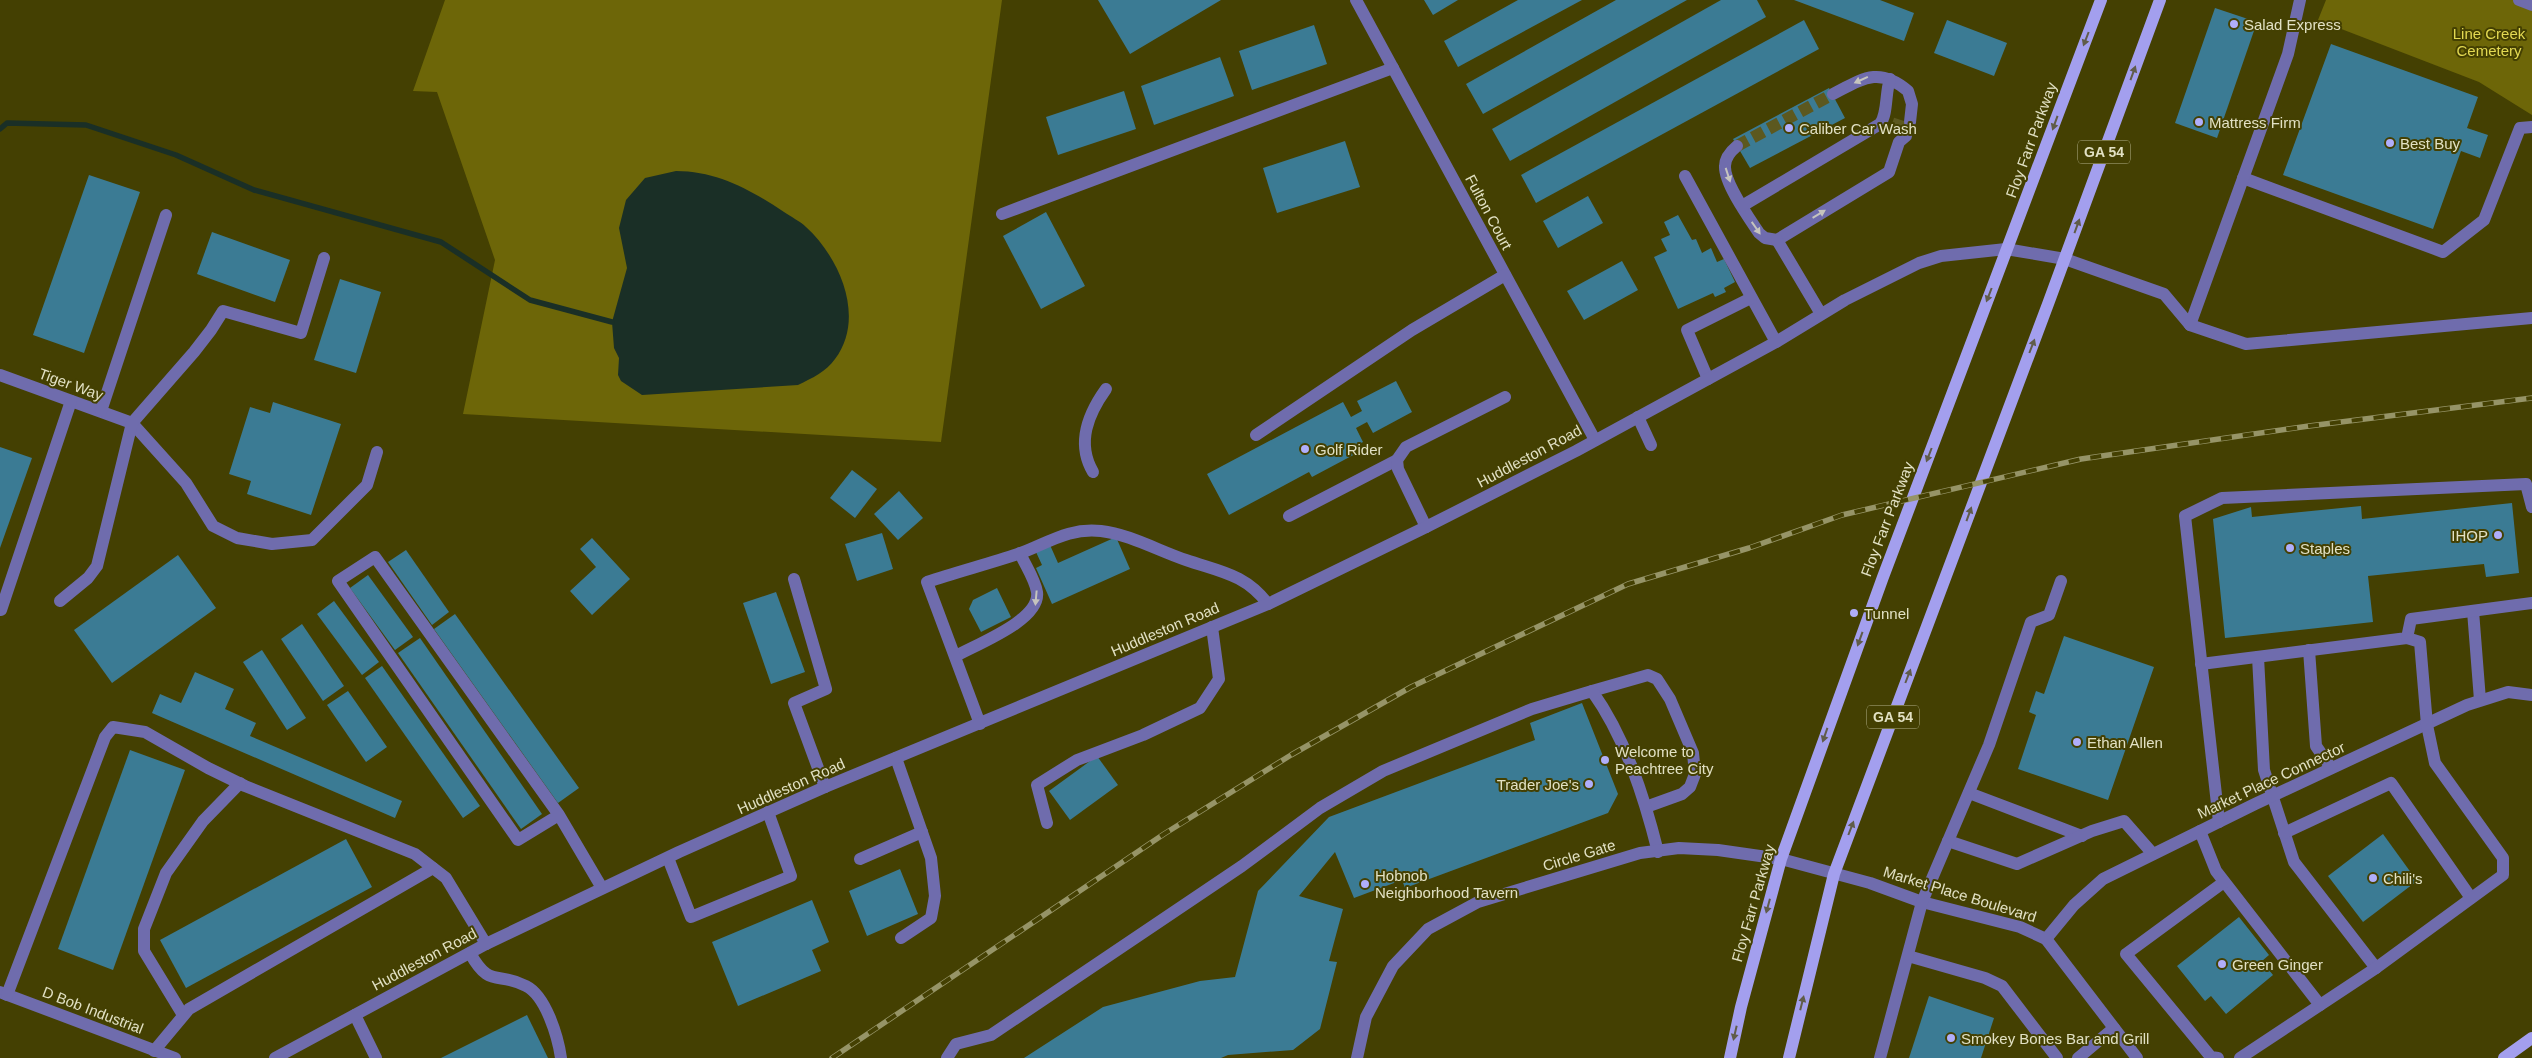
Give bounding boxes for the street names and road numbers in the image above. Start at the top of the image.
street label: Floy Farr Parkway [2002,79,2060,200]
road number: GA 54 [2078,140,2130,163]
street label: Fulton Court [1462,172,1516,253]
street label: Tiger Way [37,365,106,404]
street label: Huddleston Road [1474,421,1584,491]
street label: Floy Farr Parkway [1857,459,1917,579]
street label: Huddleston Road [1108,599,1222,659]
road number: GA 54 [1867,706,1919,729]
street label: Market Place Connector [2194,738,2348,822]
street label: Huddleston Road [735,755,847,817]
street label: Circle Gate [1541,836,1617,874]
street label: Floy Farr Parkway [1728,842,1778,964]
street label: Market Place Boulevard [1881,863,2039,925]
street label: Huddleston Road [369,924,479,994]
street label: D Bob Industrial [40,983,146,1037]

